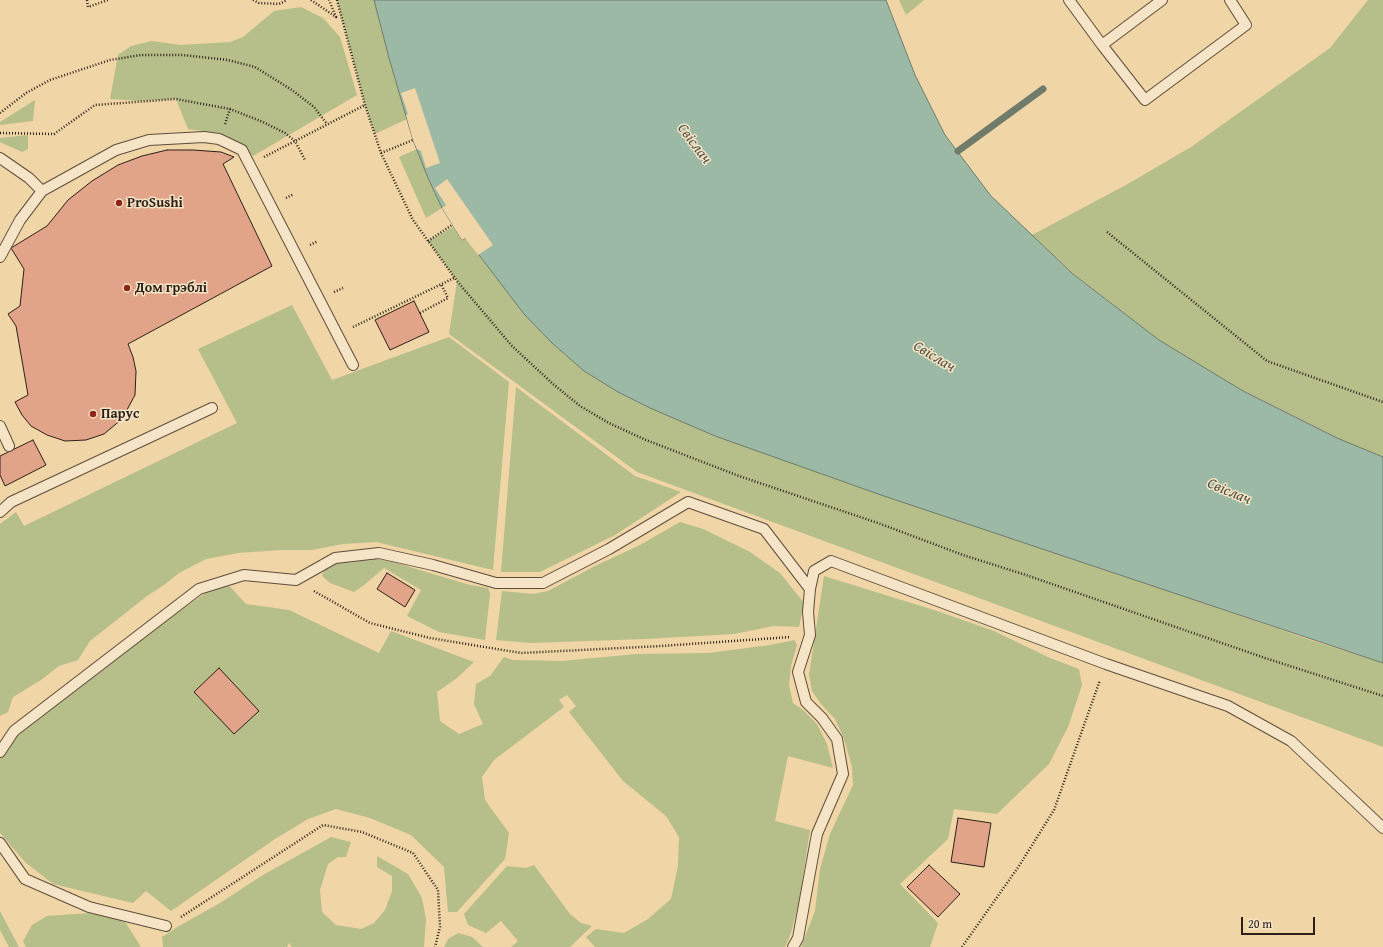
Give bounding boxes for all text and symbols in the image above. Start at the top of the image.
water label: Свіслач [673,120,715,168]
place label: ProSushi [127,195,183,211]
marker: ProSushi [114,198,124,208]
place label: Дом грэблі [135,280,207,296]
marker: Дом грэблі [122,283,132,293]
water label: Свіслач [910,338,958,376]
place label: Парус [101,406,139,422]
marker: Парус [88,409,98,419]
water label: Свіслач [1204,475,1254,509]
scale bar [1243,909,1317,935]
text: 20 m [1248,915,1272,932]

